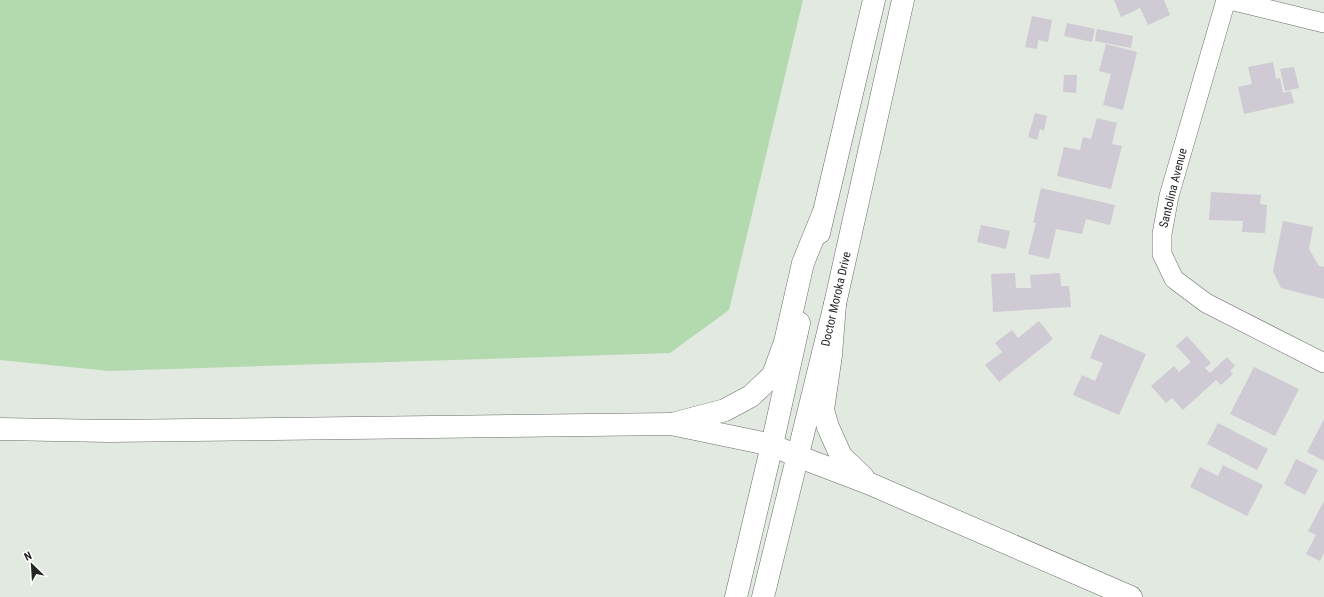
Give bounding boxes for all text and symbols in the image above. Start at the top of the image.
street label: Santolina Avenue [1156,146,1190,229]
street label: Doctor Moroka Drive [818,250,854,348]
north arrow [12,545,52,585]
text: N [22,549,34,564]

